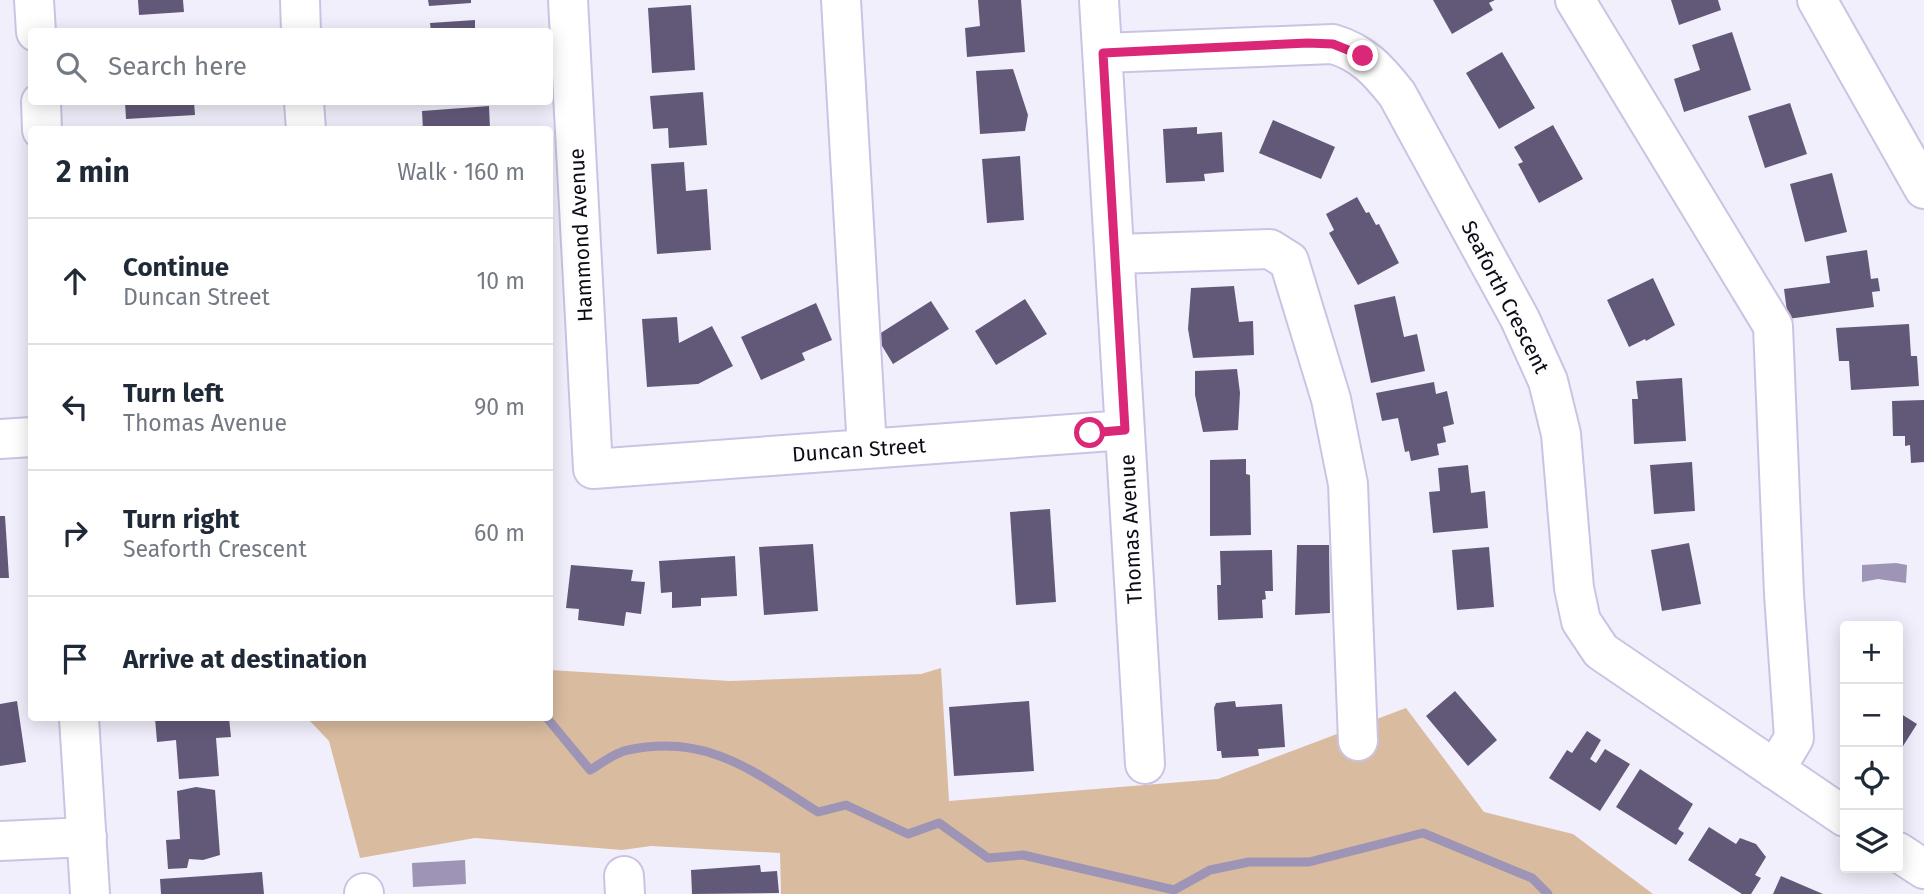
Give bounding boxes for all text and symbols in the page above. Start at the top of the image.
search box [28,28,553,105]
route end [1347,40,1378,71]
icon: search [52,48,90,86]
text: Search here [108,51,247,82]
street label: Hammond Avenue [563,147,599,323]
text: 2 min [56,154,130,190]
text: Walk · 160 m [397,158,525,186]
street label: Seaforth Crescent [1455,216,1555,378]
text: Continue [123,252,229,283]
icon: ahead [56,262,94,300]
text: 10 m [476,267,525,295]
text: Duncan Street [123,283,270,311]
text: Turn left [123,378,224,409]
icon: left [56,388,94,426]
text: 90 m [474,393,525,421]
text: Thomas Avenue [123,409,287,437]
route start [1074,417,1105,448]
street label: Duncan Street [791,432,927,468]
street label: Thomas Avenue [1114,454,1148,604]
text: Turn right [123,504,240,535]
icon: right [56,514,94,552]
text: 60 m [474,519,525,547]
text: Seaforth Crescent [123,535,307,563]
map controls [1840,621,1903,873]
button: + [1840,621,1903,684]
icon: arrive [56,640,94,678]
text: Arrive at destination [123,644,367,675]
button: − [1840,684,1903,747]
button: locate [1840,747,1903,810]
button: layers [1840,810,1903,873]

